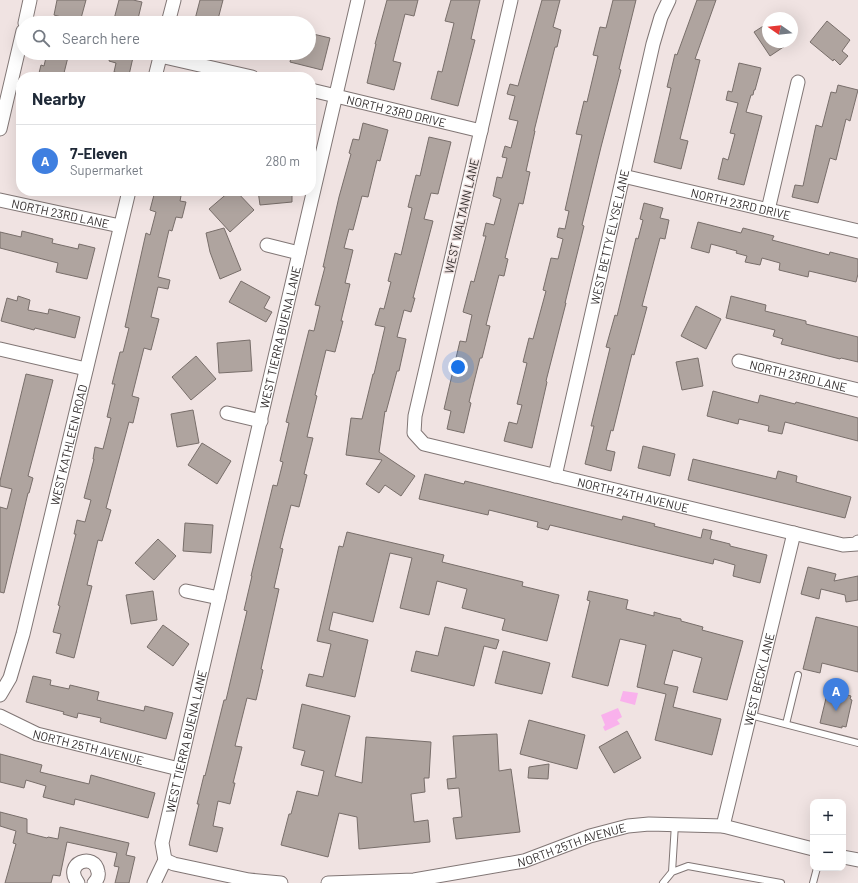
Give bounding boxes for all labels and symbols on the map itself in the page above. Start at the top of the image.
north arrow [762,12,798,48]
street label: NORTH 23RD DRIVE [345,92,448,129]
street label: WEST WALTANN LANE [441,157,481,275]
street label: WEST BETTY ELYSE LANE [587,168,631,306]
street label: NORTH 23RD DRIVE [690,185,792,222]
street label: NORTH 23RD LANE [10,196,111,231]
street label: WEST TIERRA BUENA LANE [256,265,303,410]
your location [448,357,468,377]
street label: NORTH 23RD LANE [748,357,848,394]
street label: WEST KATHLEEN ROAD [47,383,89,507]
street label: NORTH 24TH AVENUE [576,474,690,515]
street label: WEST BECK LANE [741,631,777,727]
street label: WEST TIERRA BUENA LANE [162,669,209,814]
pin: A [823,678,849,711]
street label: NORTH 25TH AVENUE [31,726,145,767]
street label: NORTH 25TH AVENUE [516,820,627,869]

